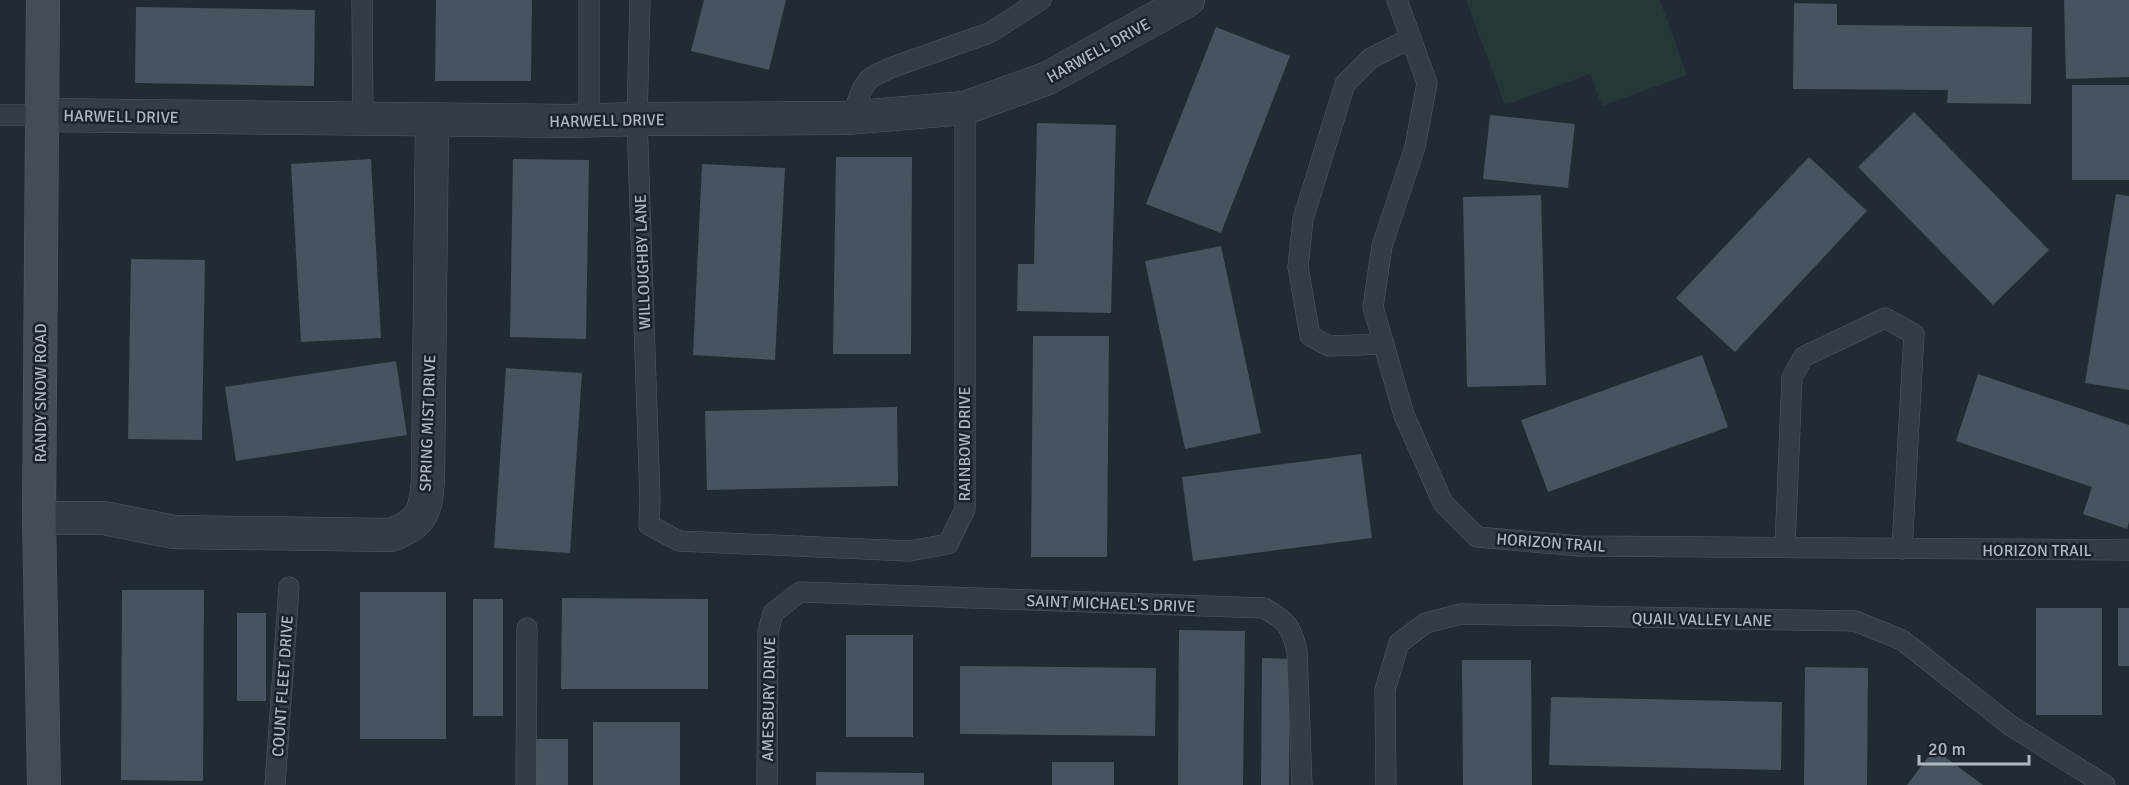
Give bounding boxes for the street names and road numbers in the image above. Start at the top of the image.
street label: HARWELL DRIVE [1043,14,1154,88]
street label: HARWELL DRIVE [63,106,179,128]
street label: HARWELL DRIVE [549,110,665,132]
street label: WILLOUGHBY LANE [631,194,655,330]
street label: RANDY SNOW ROAD [31,323,51,463]
street label: SPRING MIST DRIVE [416,354,440,492]
street label: RAINBOW DRIVE [955,386,975,502]
street label: HORIZON TRAIL [1496,529,1606,557]
street label: HORIZON TRAIL [1982,541,2092,561]
street label: SAINT MICHAEL'S DRIVE [1026,591,1196,617]
street label: QUAIL VALLEY LANE [1632,609,1772,631]
street label: COUNT FLEET DRIVE [268,615,298,758]
street label: AMESBURY DRIVE [758,636,780,762]

